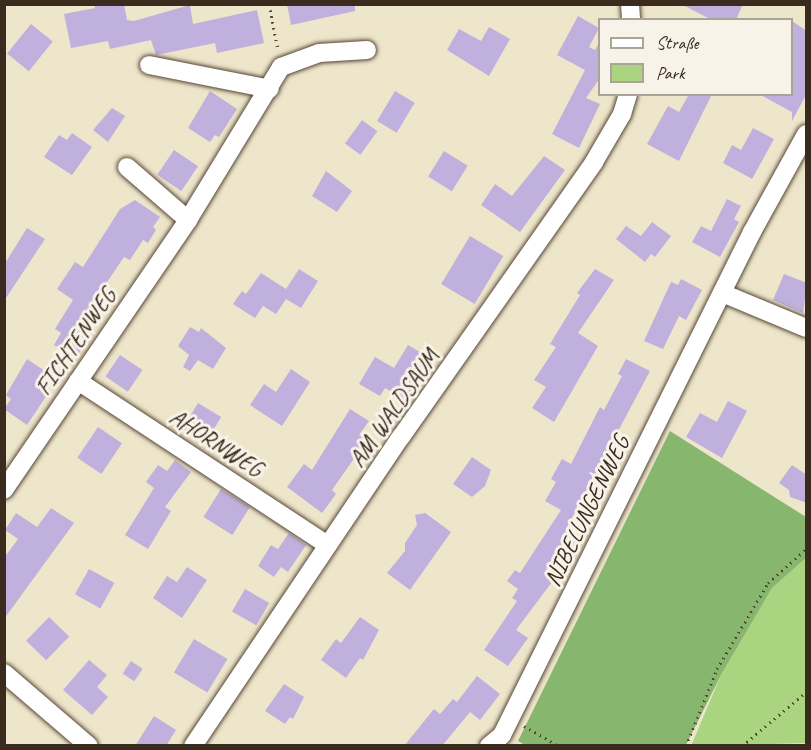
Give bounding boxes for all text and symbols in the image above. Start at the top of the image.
legend [598,18,793,96]
text: Straße [656,32,698,54]
text: Park [656,62,685,84]
street label: FICHTENWEG [30,283,122,401]
street label: AM WALDSAUM [342,343,446,473]
street label: AHORNWEG [164,402,268,484]
street label: NIBELUNGENWEG [538,431,636,591]

